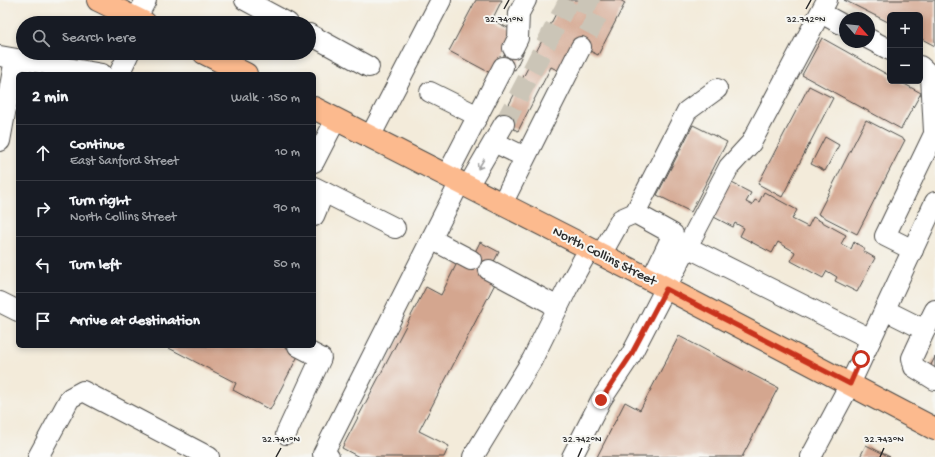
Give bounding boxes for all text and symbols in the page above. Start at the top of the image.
north arrow [839,12,875,48]
map controls [887,12,923,84]
button: + [887,12,923,48]
text: 32.741°N [484,14,524,26]
text: 32.742°N [785,14,826,26]
search box [16,16,316,60]
icon: search [30,27,52,49]
text: Search here [62,29,136,47]
button: − [887,48,923,84]
text: 2 min [32,88,68,108]
text: Walk · 150 m [231,91,300,106]
text: Continue [70,136,124,154]
icon: ahead [32,142,54,164]
text: 10 m [275,145,300,160]
text: East Sanford Street [70,154,179,169]
one-way arrow [477,158,485,170]
text: Turn right [70,192,130,210]
icon: right [32,198,54,220]
text: 90 m [274,201,300,216]
text: North Collins Street [70,210,176,225]
street label: North Collins Street [549,223,660,291]
icon: left [32,254,54,276]
text: Turn left [70,256,121,274]
text: 50 m [273,257,300,272]
icon: arrive [32,310,54,332]
text: Arrive at destination [70,312,200,330]
route start [852,350,870,368]
route end [592,391,610,409]
text: 32.741°N [261,434,301,446]
text: 32.742°N [561,434,602,446]
text: 32.743°N [863,434,904,446]

